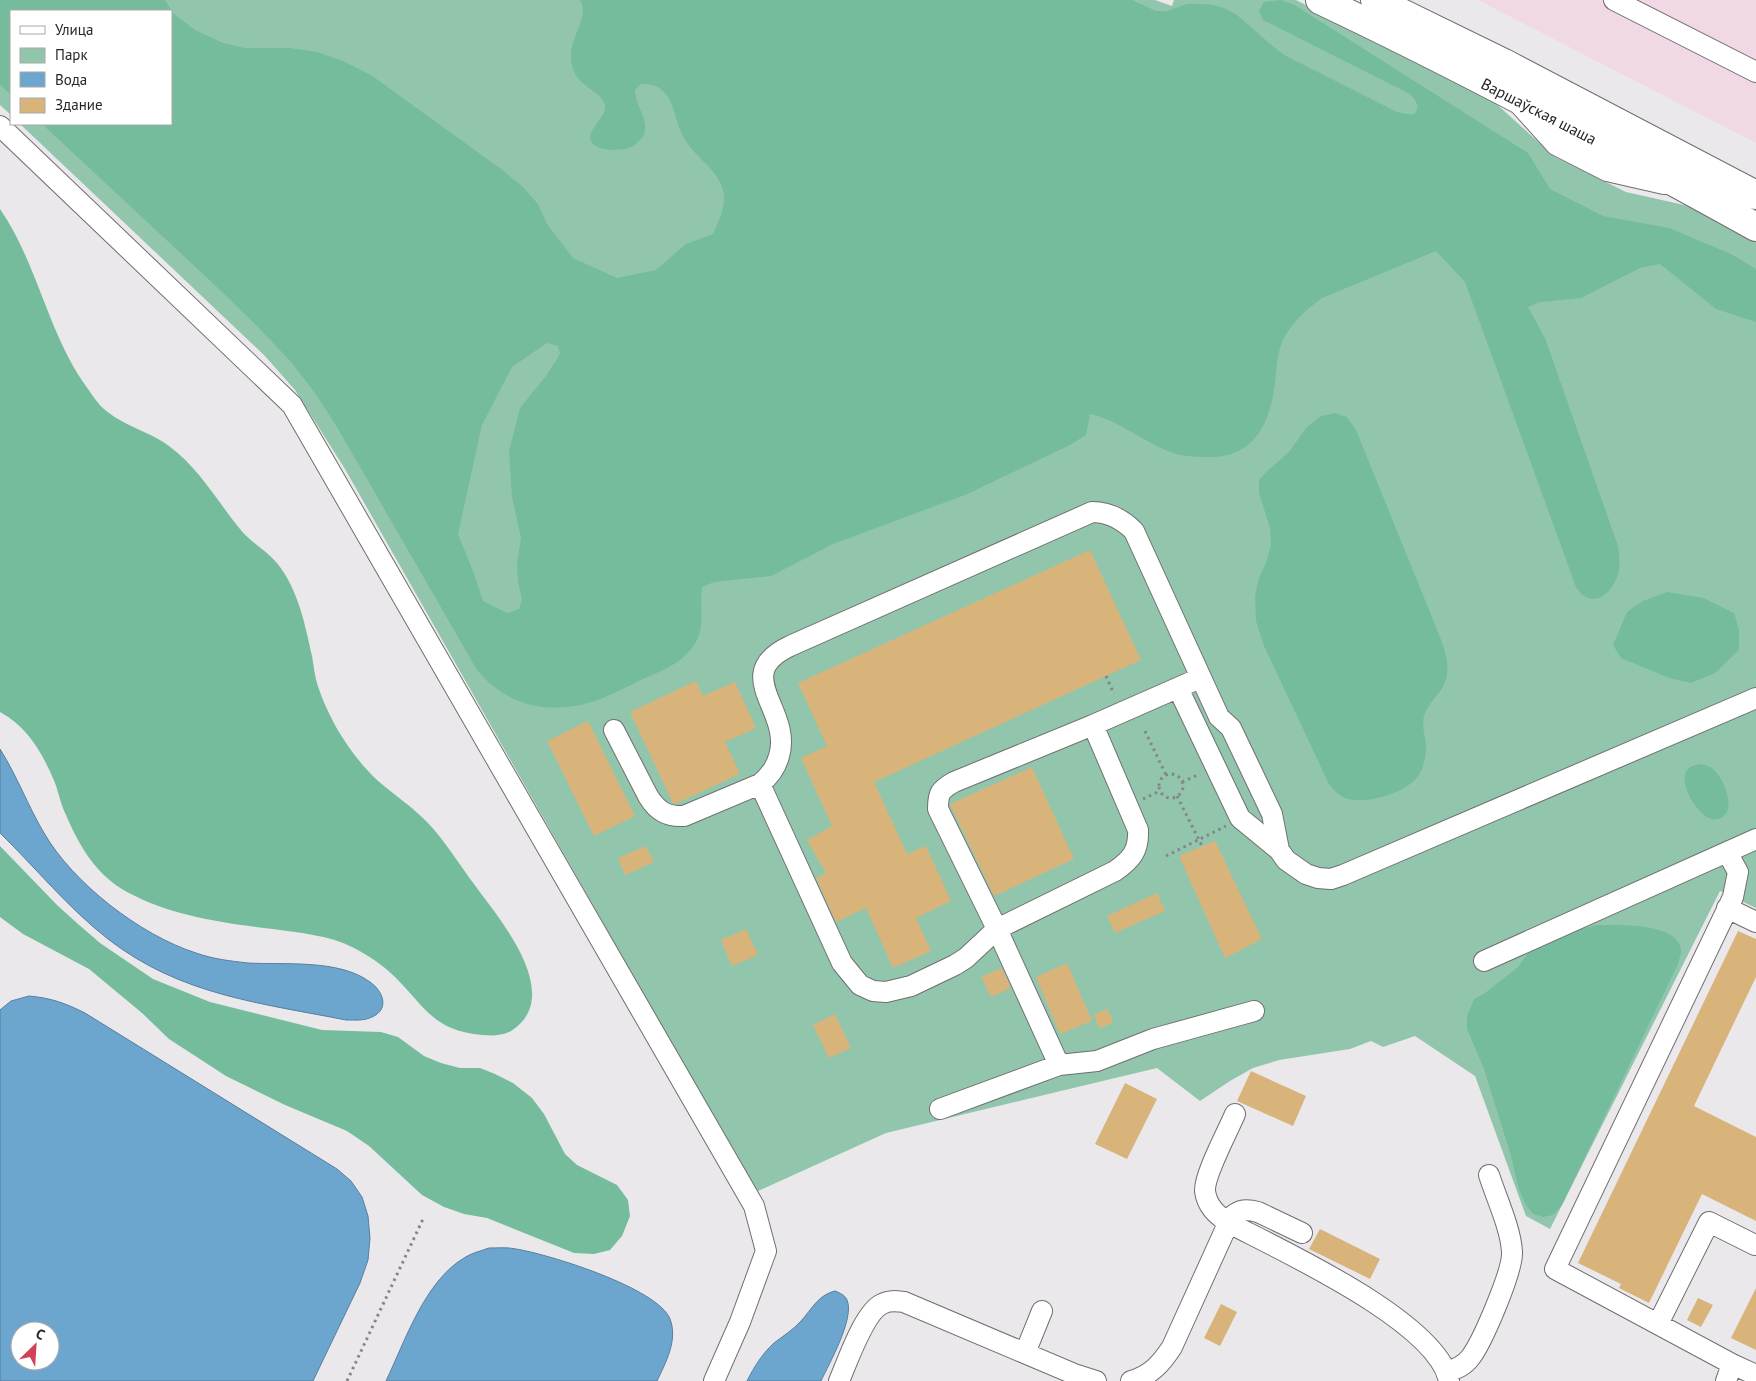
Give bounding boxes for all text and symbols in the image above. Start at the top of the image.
legend [10,10,172,125]
text: Улица [55,20,93,39]
text: Парк [55,45,88,64]
text: Вода [55,70,87,89]
street label: Варшаўская шаша [1478,73,1600,149]
text: Здание [55,95,103,114]
north arrow [10,1321,60,1371]
text: С [33,1324,48,1344]

